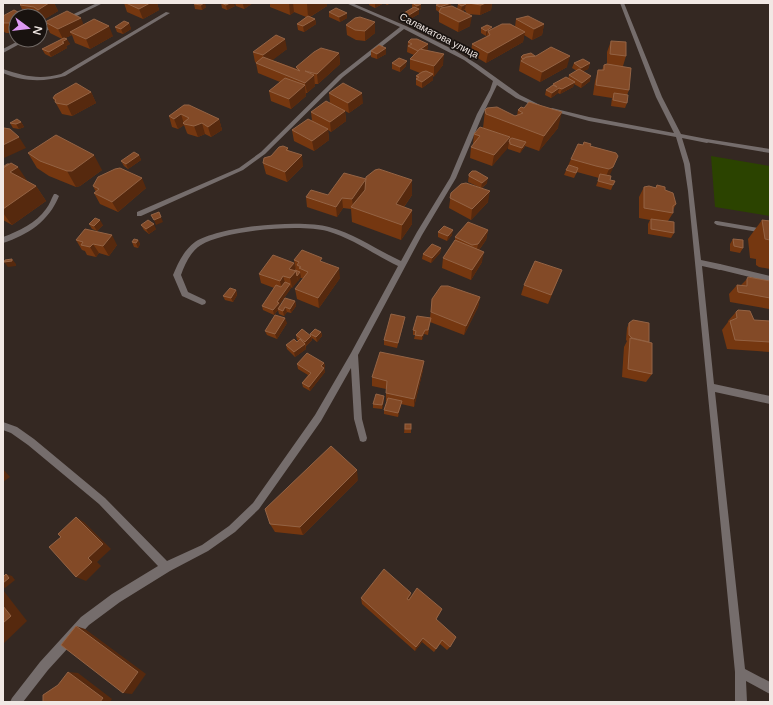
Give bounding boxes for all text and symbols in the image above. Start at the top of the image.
north arrow [8,8,48,48]
street label: Саламатова улица [397,11,481,61]
text: N [30,25,45,36]

